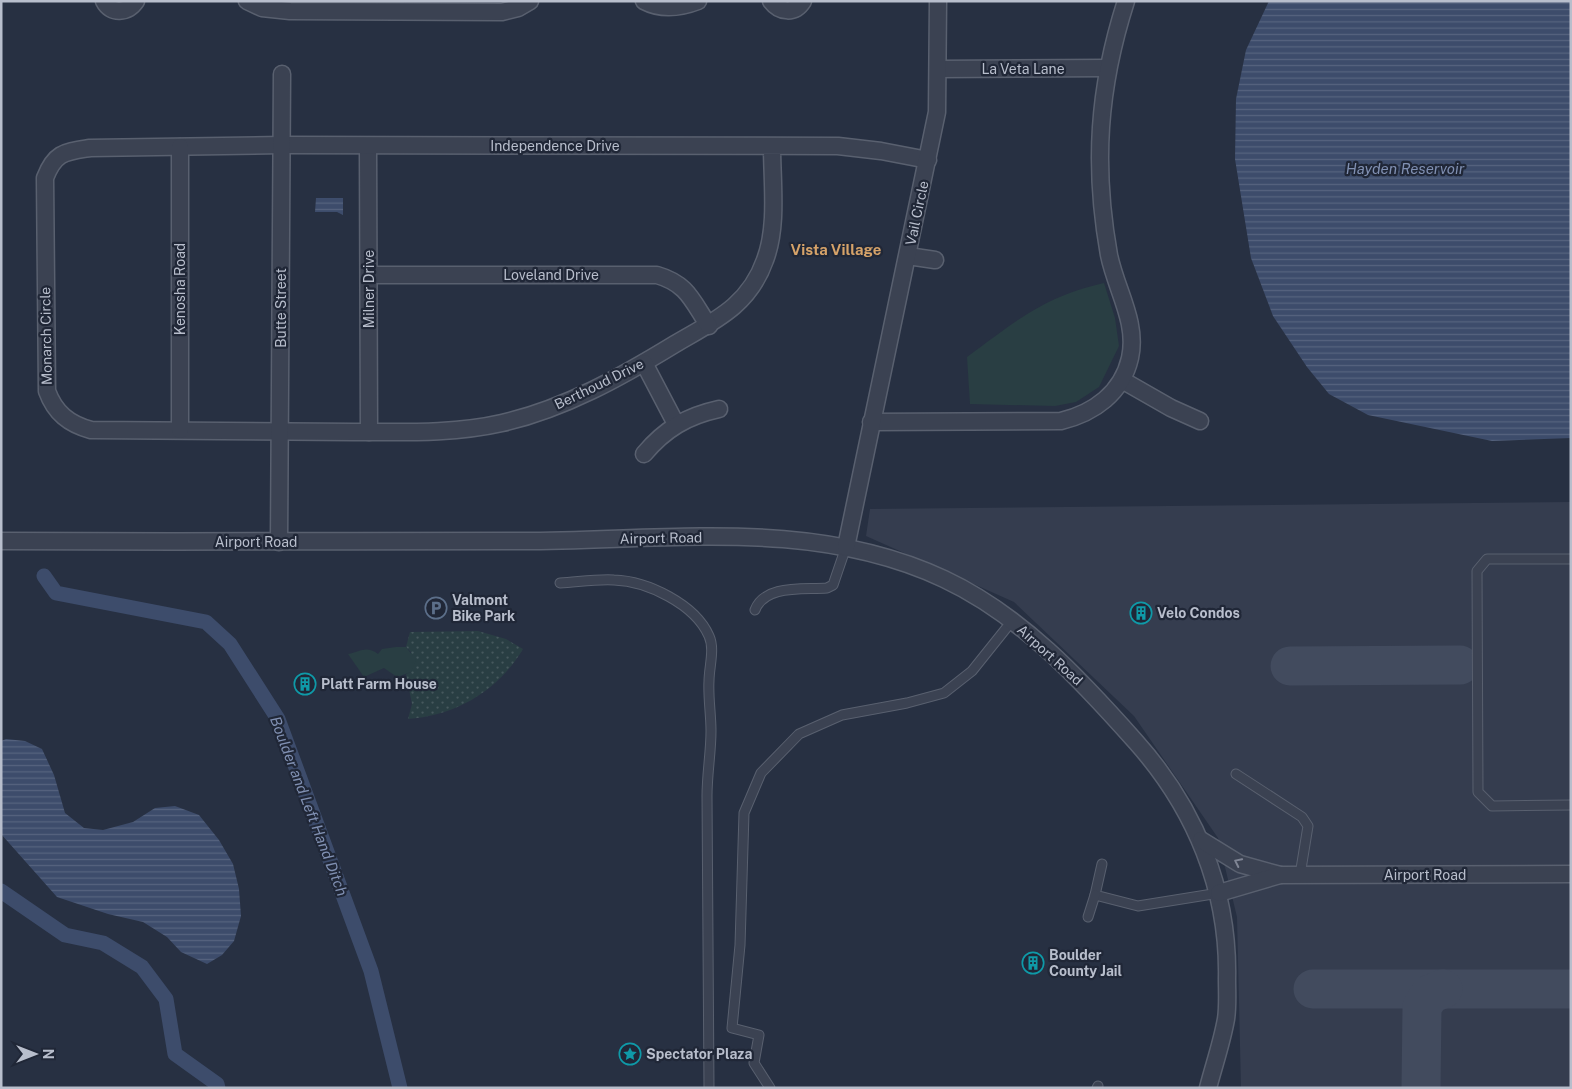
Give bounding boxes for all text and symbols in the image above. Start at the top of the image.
street label: La Veta Lane [981,61,1065,77]
street label: Independence Drive [490,138,620,154]
water label: Hayden Reservoir [1346,160,1465,177]
street label: Vail Circle [902,179,932,247]
district label: Vista Village [791,241,881,258]
street label: Kenosha Road [172,243,188,335]
street label: Milner Drive [361,250,377,328]
street label: Loveland Drive [503,267,599,283]
street label: Butte Street [273,268,289,348]
street label: Monarch Circle [37,287,55,385]
street label: Berthoud Drive [552,355,646,413]
street label: Airport Road [620,529,702,547]
street label: Airport Road [215,534,297,550]
place label: Valmont Bike Park [452,592,515,624]
parking icon: Valmont Bike Park [424,596,448,620]
building icon: Velo Condos [1129,601,1153,625]
place label: Velo Condos [1157,605,1240,621]
street label: Airport Road [1014,621,1086,689]
building icon: Platt Farm House [293,672,317,696]
place label: Platt Farm House [321,676,437,692]
water label: Boulder and Left Hand Ditch [267,714,351,898]
one-way arrow [1235,858,1244,868]
street label: Airport Road [1384,867,1466,883]
place label: Boulder County Jail [1049,947,1123,979]
building icon: Boulder County Jail [1021,951,1045,975]
north arrow [10,1029,60,1079]
place icon: Spectator Plaza [618,1042,642,1066]
place label: Spectator Plaza [646,1046,752,1062]
text: N [40,1049,56,1059]

